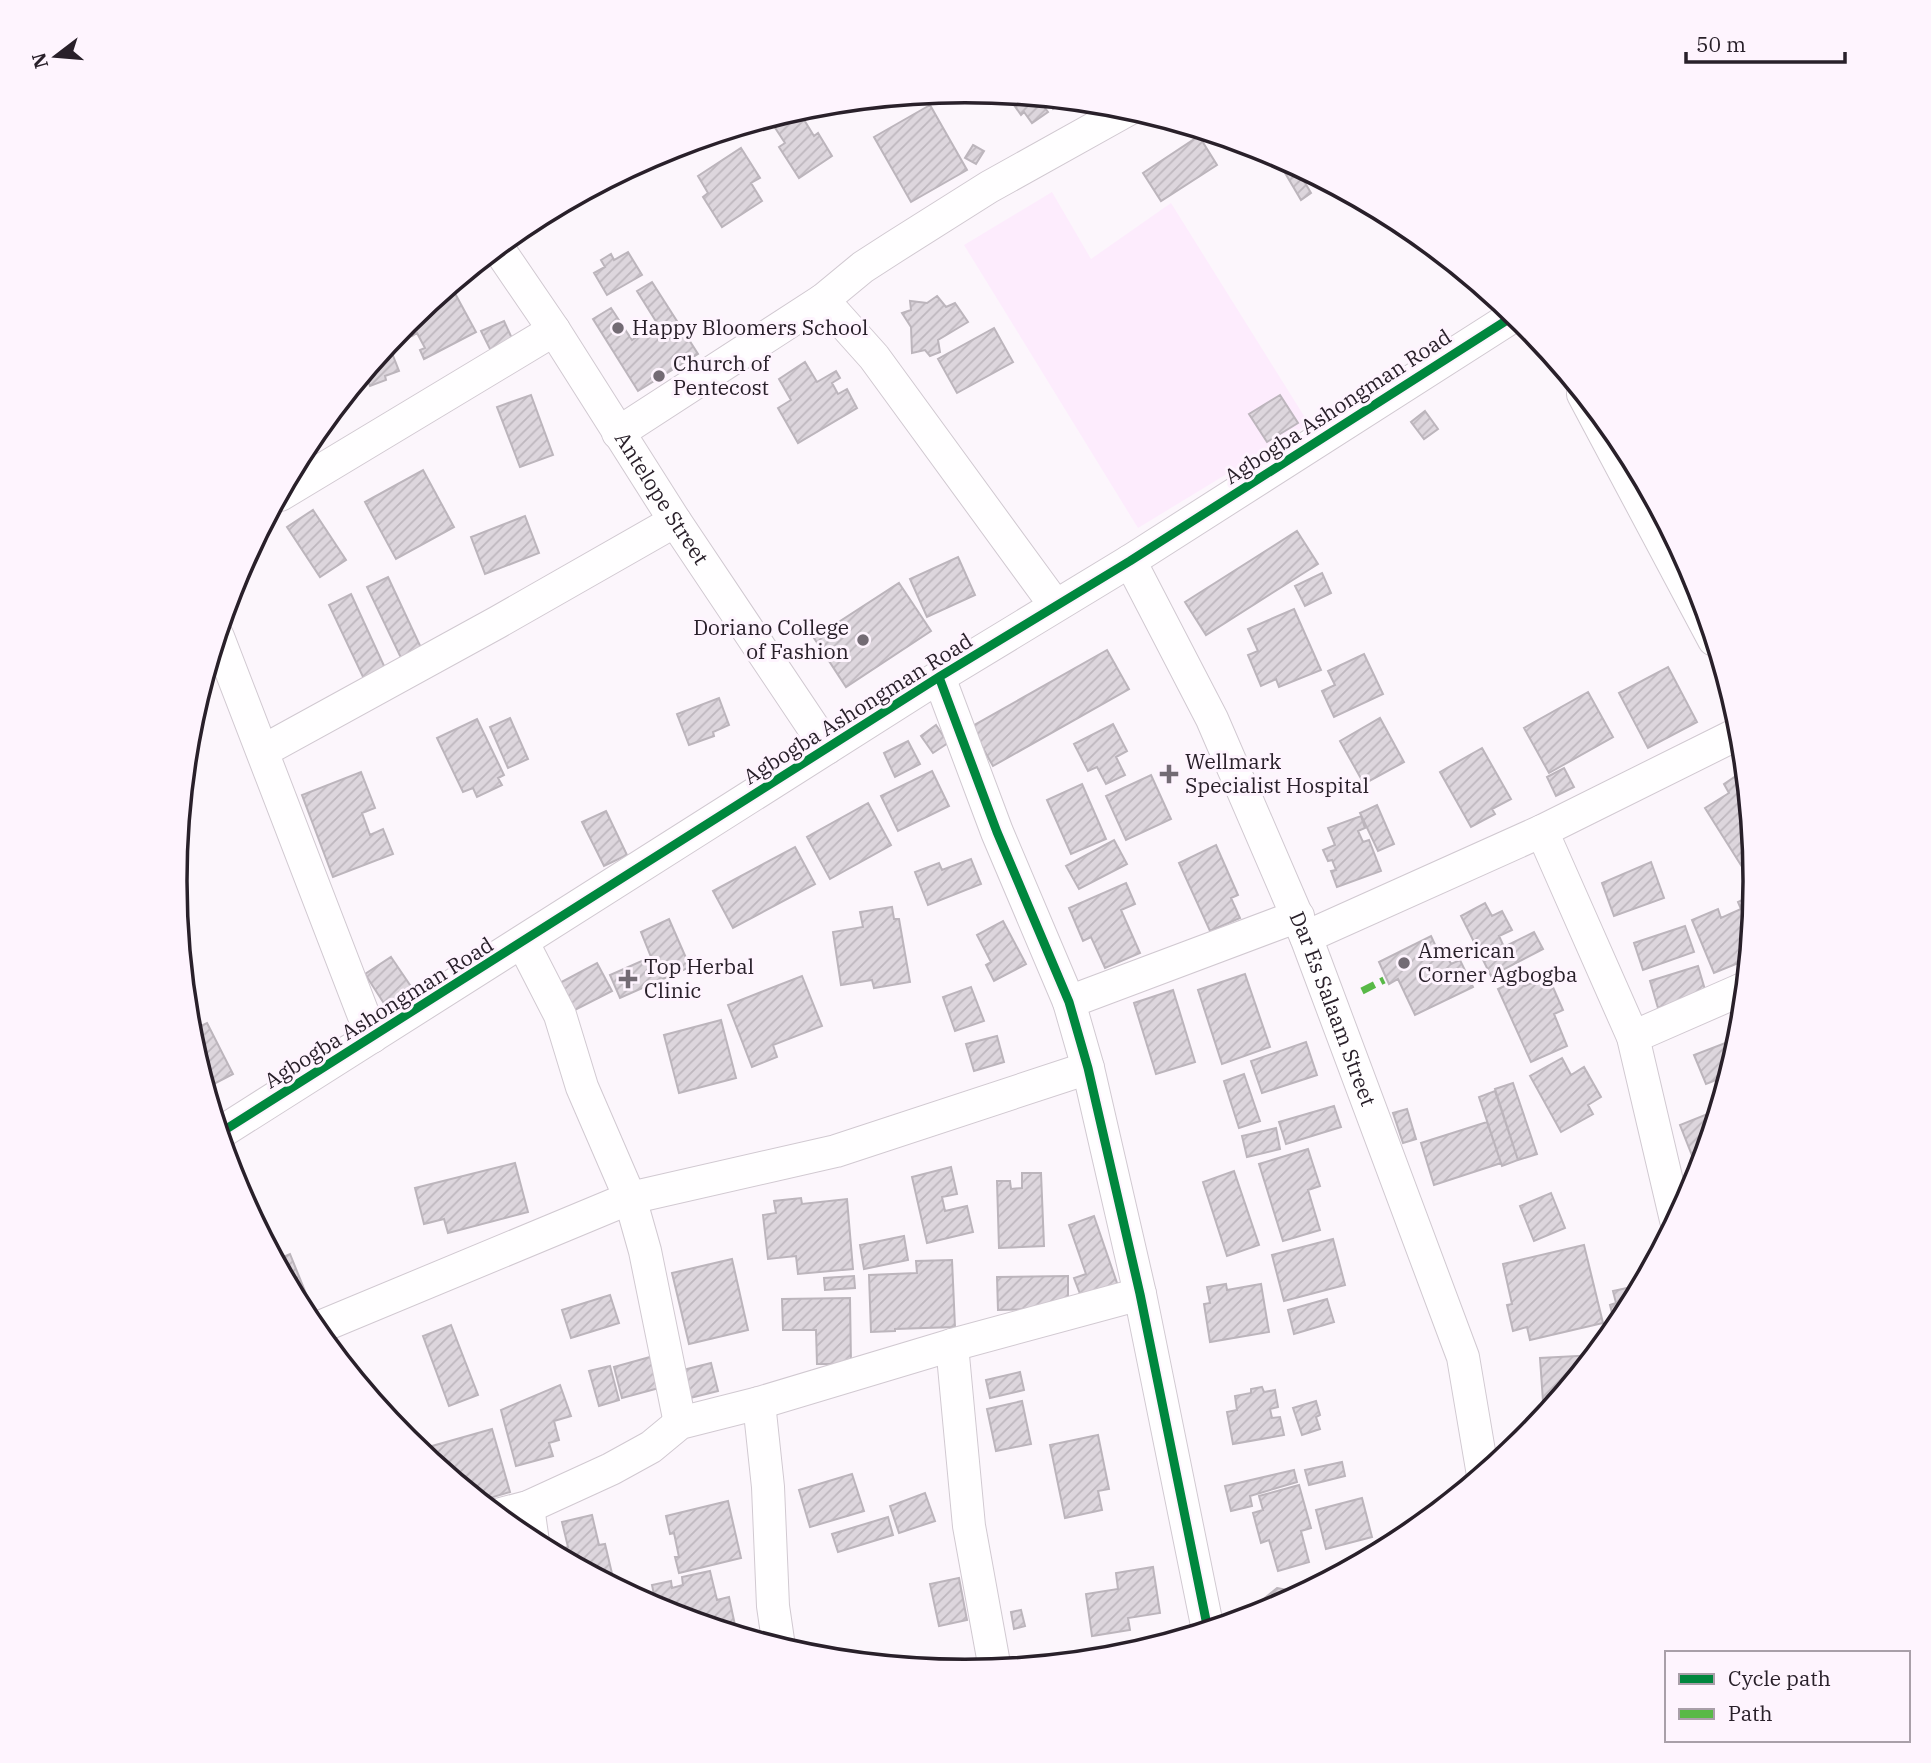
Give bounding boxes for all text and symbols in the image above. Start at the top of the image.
north arrow [21,21,91,91]
scale bar [1686,21,1845,65]
text: 50 m [1696,30,1746,58]
text: N [26,50,53,71]
place label: Happy Bloomers School [632,313,868,341]
marker: Happy Bloomers School [610,320,626,336]
street label: Agbogba Ashongman Road [1219,322,1457,490]
place label: Church of Pentecost [673,349,772,401]
marker: Church of Pentecost [651,368,667,384]
street label: Antelope Street [609,426,715,570]
place label: Doriano College of Fashion [693,613,849,665]
street label: Agbogba Ashongman Road [738,626,978,790]
marker: Doriano College of Fashion [855,632,871,648]
place label: Wellmark Specialist Hospital [1185,747,1369,799]
marker: Wellmark Specialist Hospital [1159,764,1179,784]
street label: Dar Es Salaam Street [1284,907,1383,1110]
street label: Agbogba Ashongman Road [259,930,499,1094]
place label: American Corner Agbogba [1418,936,1578,988]
place label: Top Herbal Clinic [644,952,754,1004]
marker: American Corner Agbogba [1396,955,1412,971]
marker: Top Herbal Clinic [618,969,638,989]
legend [1665,1651,1910,1742]
text: Cycle path [1728,1664,1831,1692]
text: Path [1728,1699,1773,1727]

